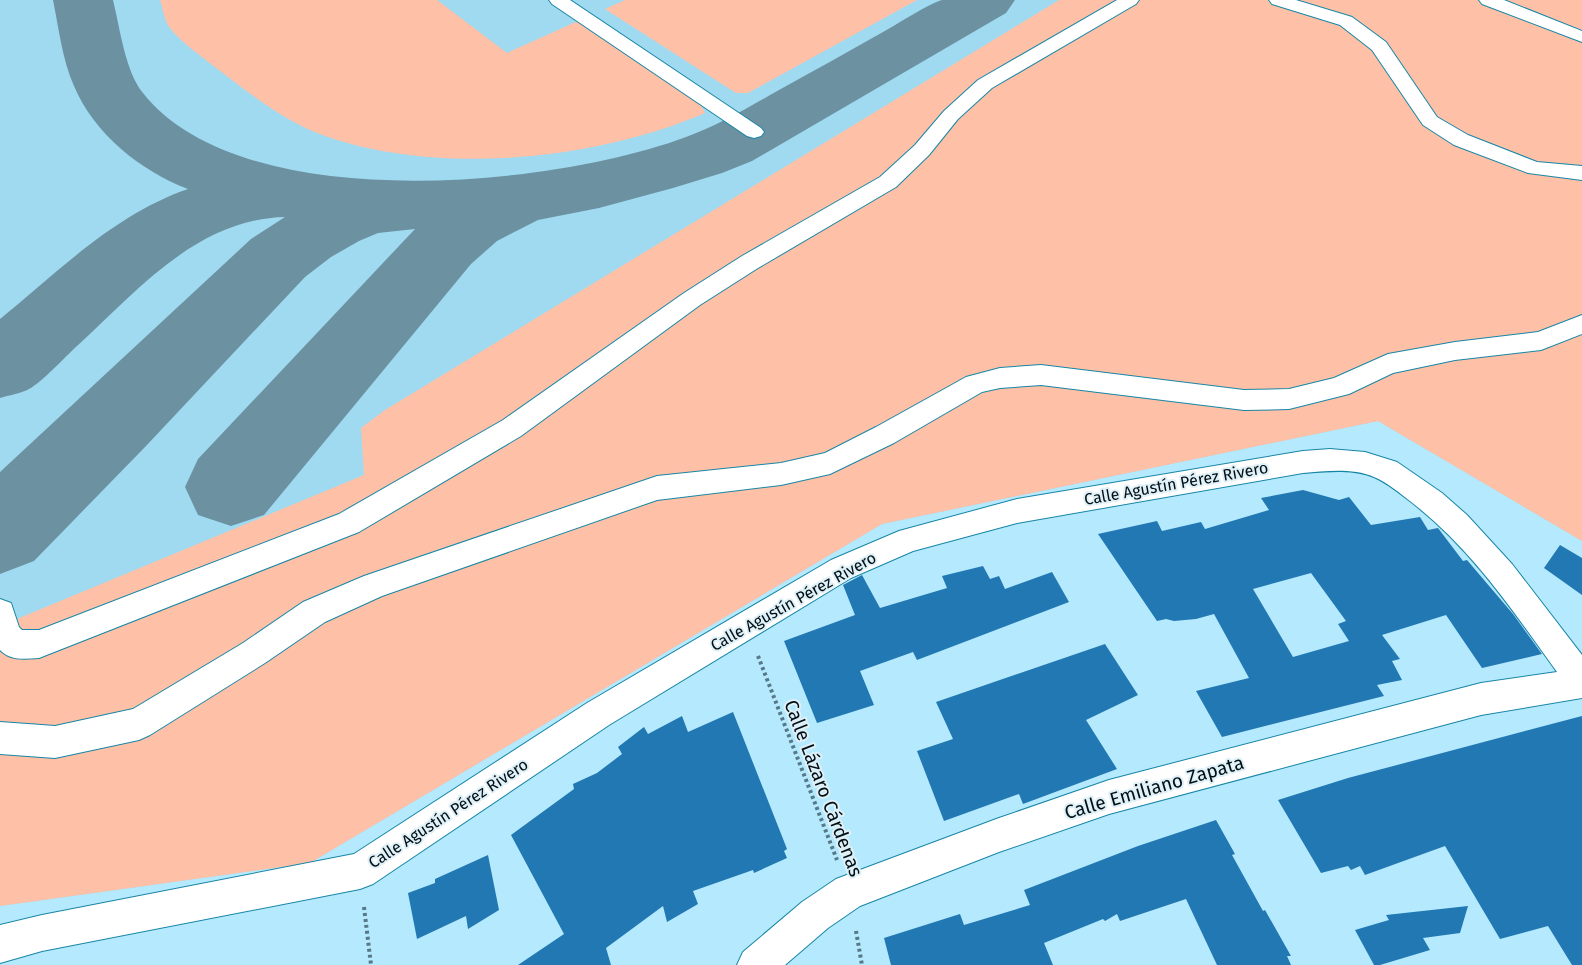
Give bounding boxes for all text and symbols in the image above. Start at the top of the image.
street label: Calle Agustín Pérez Rivero [1083,458,1270,509]
street label: Calle Agustín Pérez Rivero [707,548,879,655]
street label: Calle Lázaro Cárdenas [779,697,868,880]
street label: Calle Emiliano Zapata [1062,751,1247,824]
street label: Calle Agustín Pérez Rivero [365,755,532,872]

